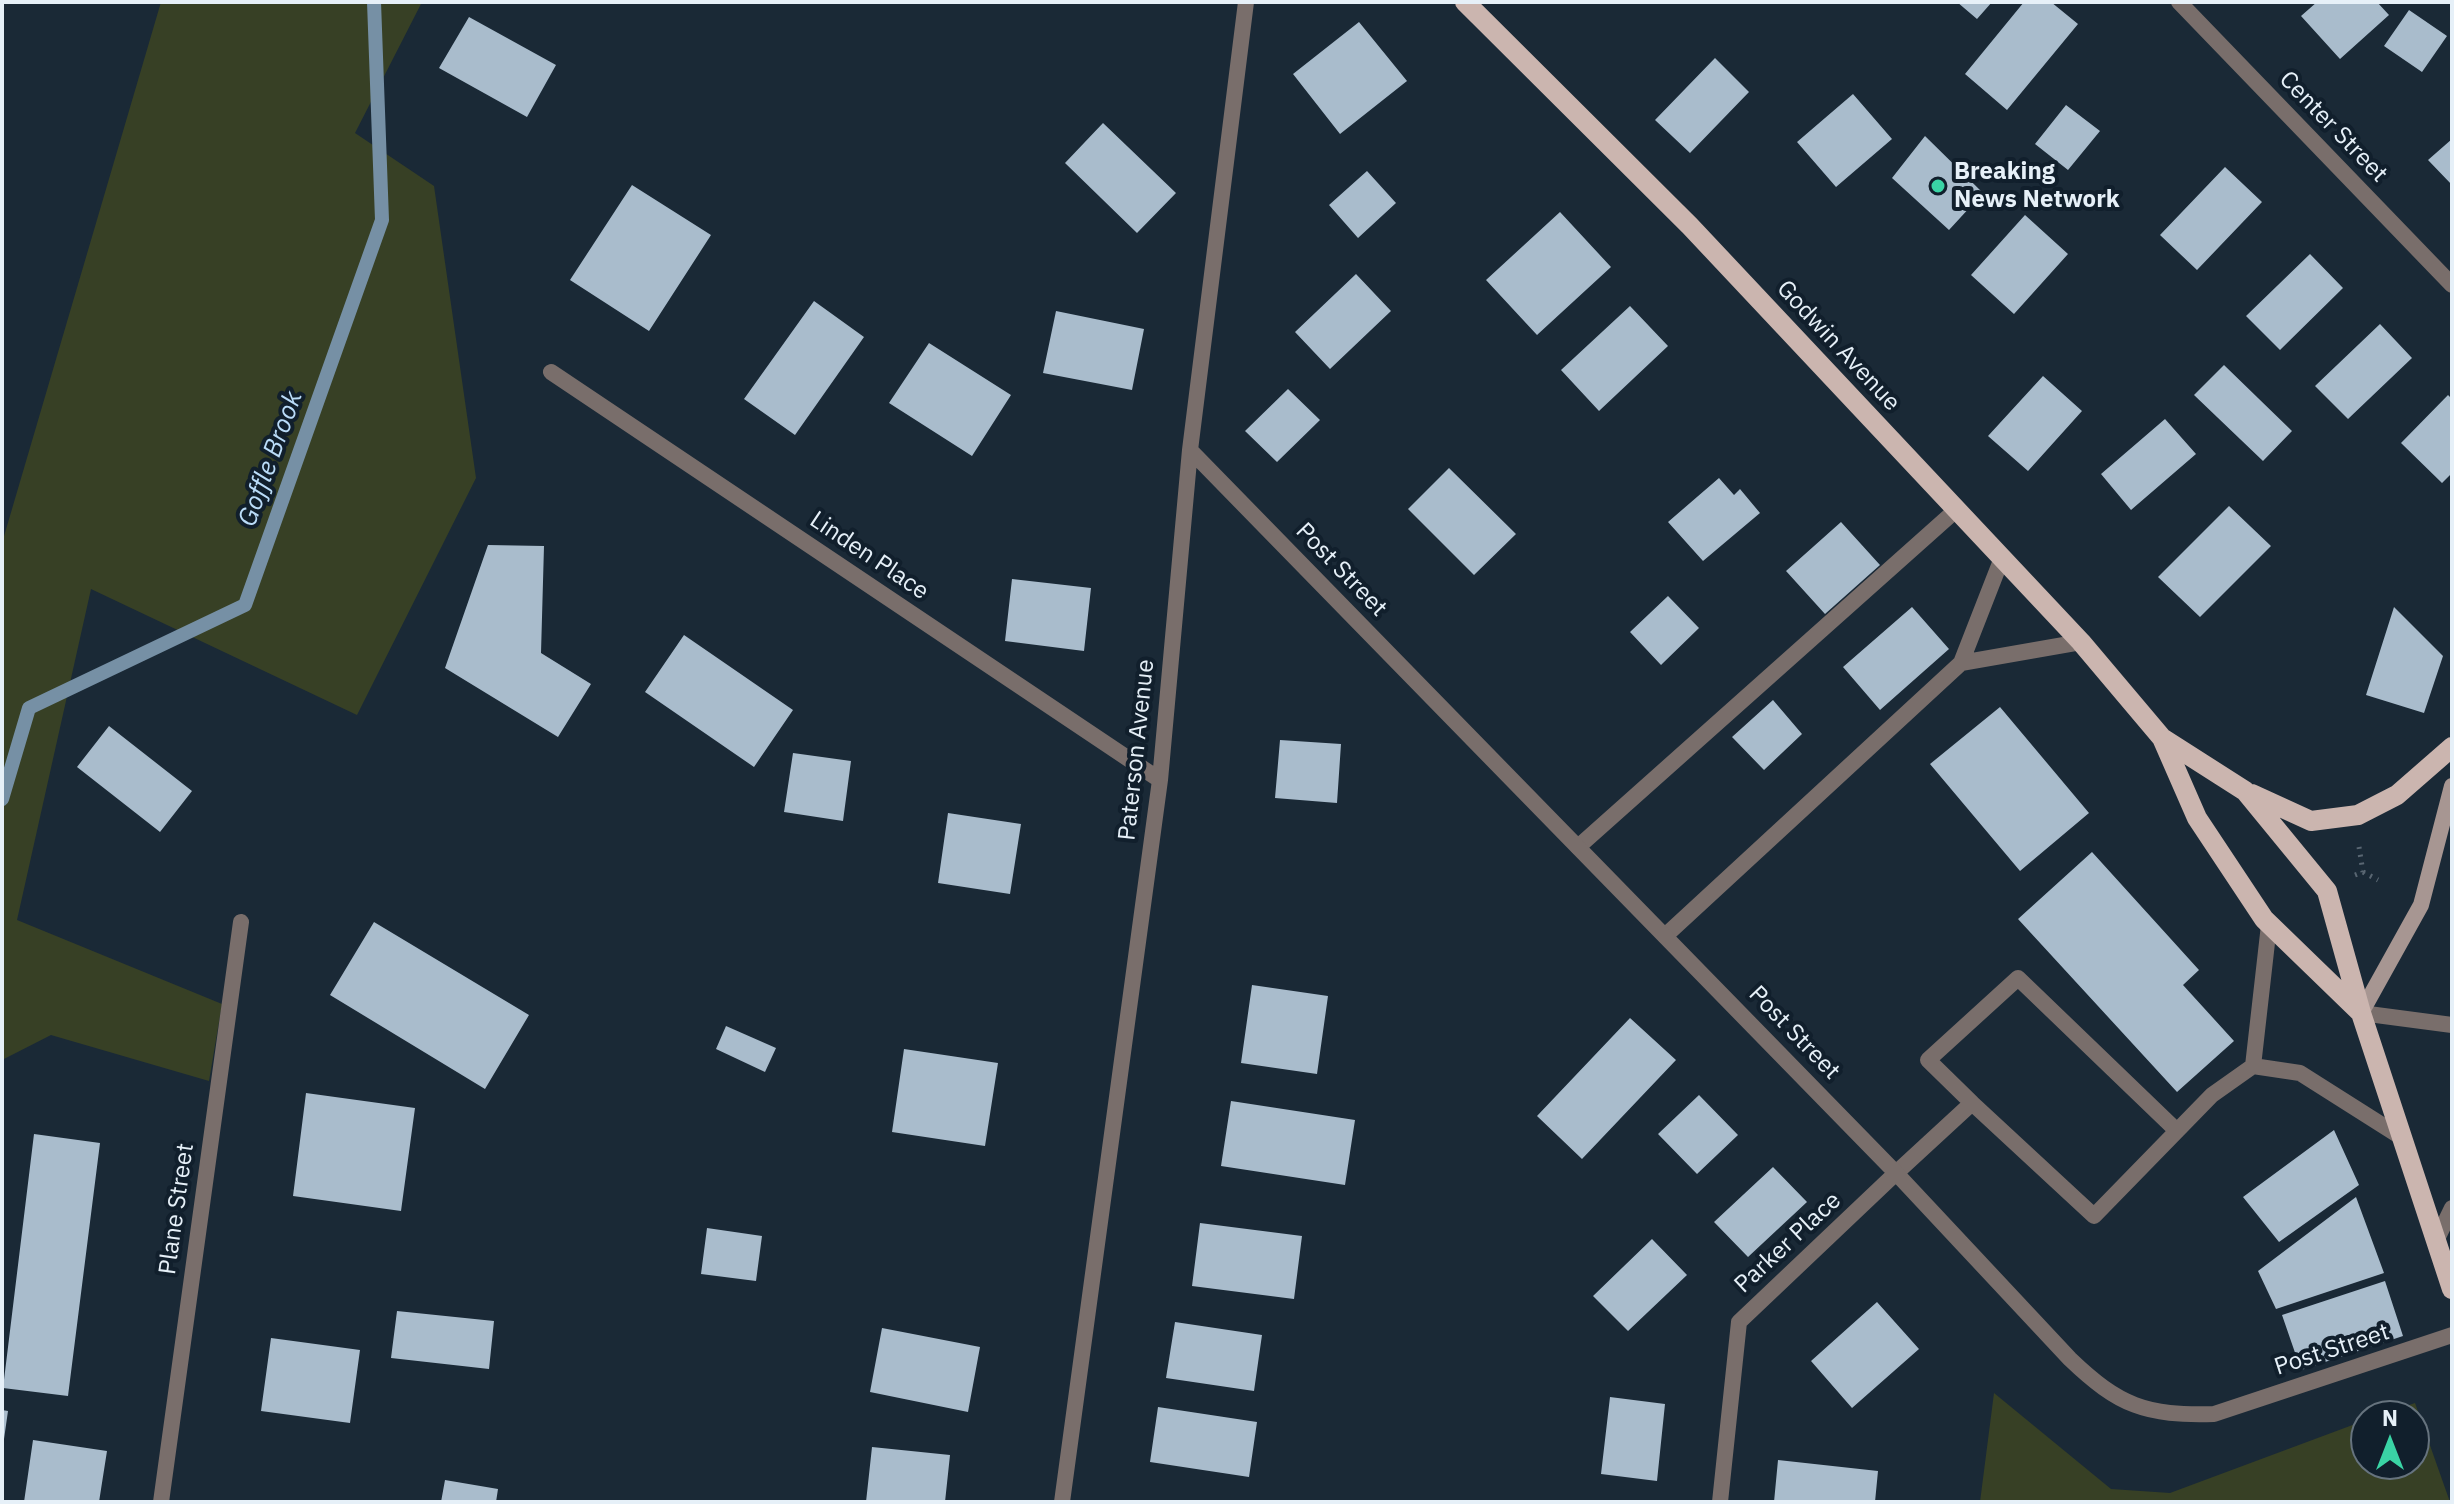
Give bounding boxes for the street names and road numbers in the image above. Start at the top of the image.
street label: Center Street [2273,65,2393,189]
street label: Godwin Avenue [1770,275,1906,417]
street label: Linden Place [804,506,934,606]
street label: Post Street [1289,517,1393,623]
street label: Paterson Avenue [1113,658,1161,842]
street label: Post Street [1742,980,1846,1086]
street label: Plane Street [154,1142,200,1276]
street label: Parker Place [1729,1186,1847,1300]
street label: Post Street [2271,1318,2393,1382]

